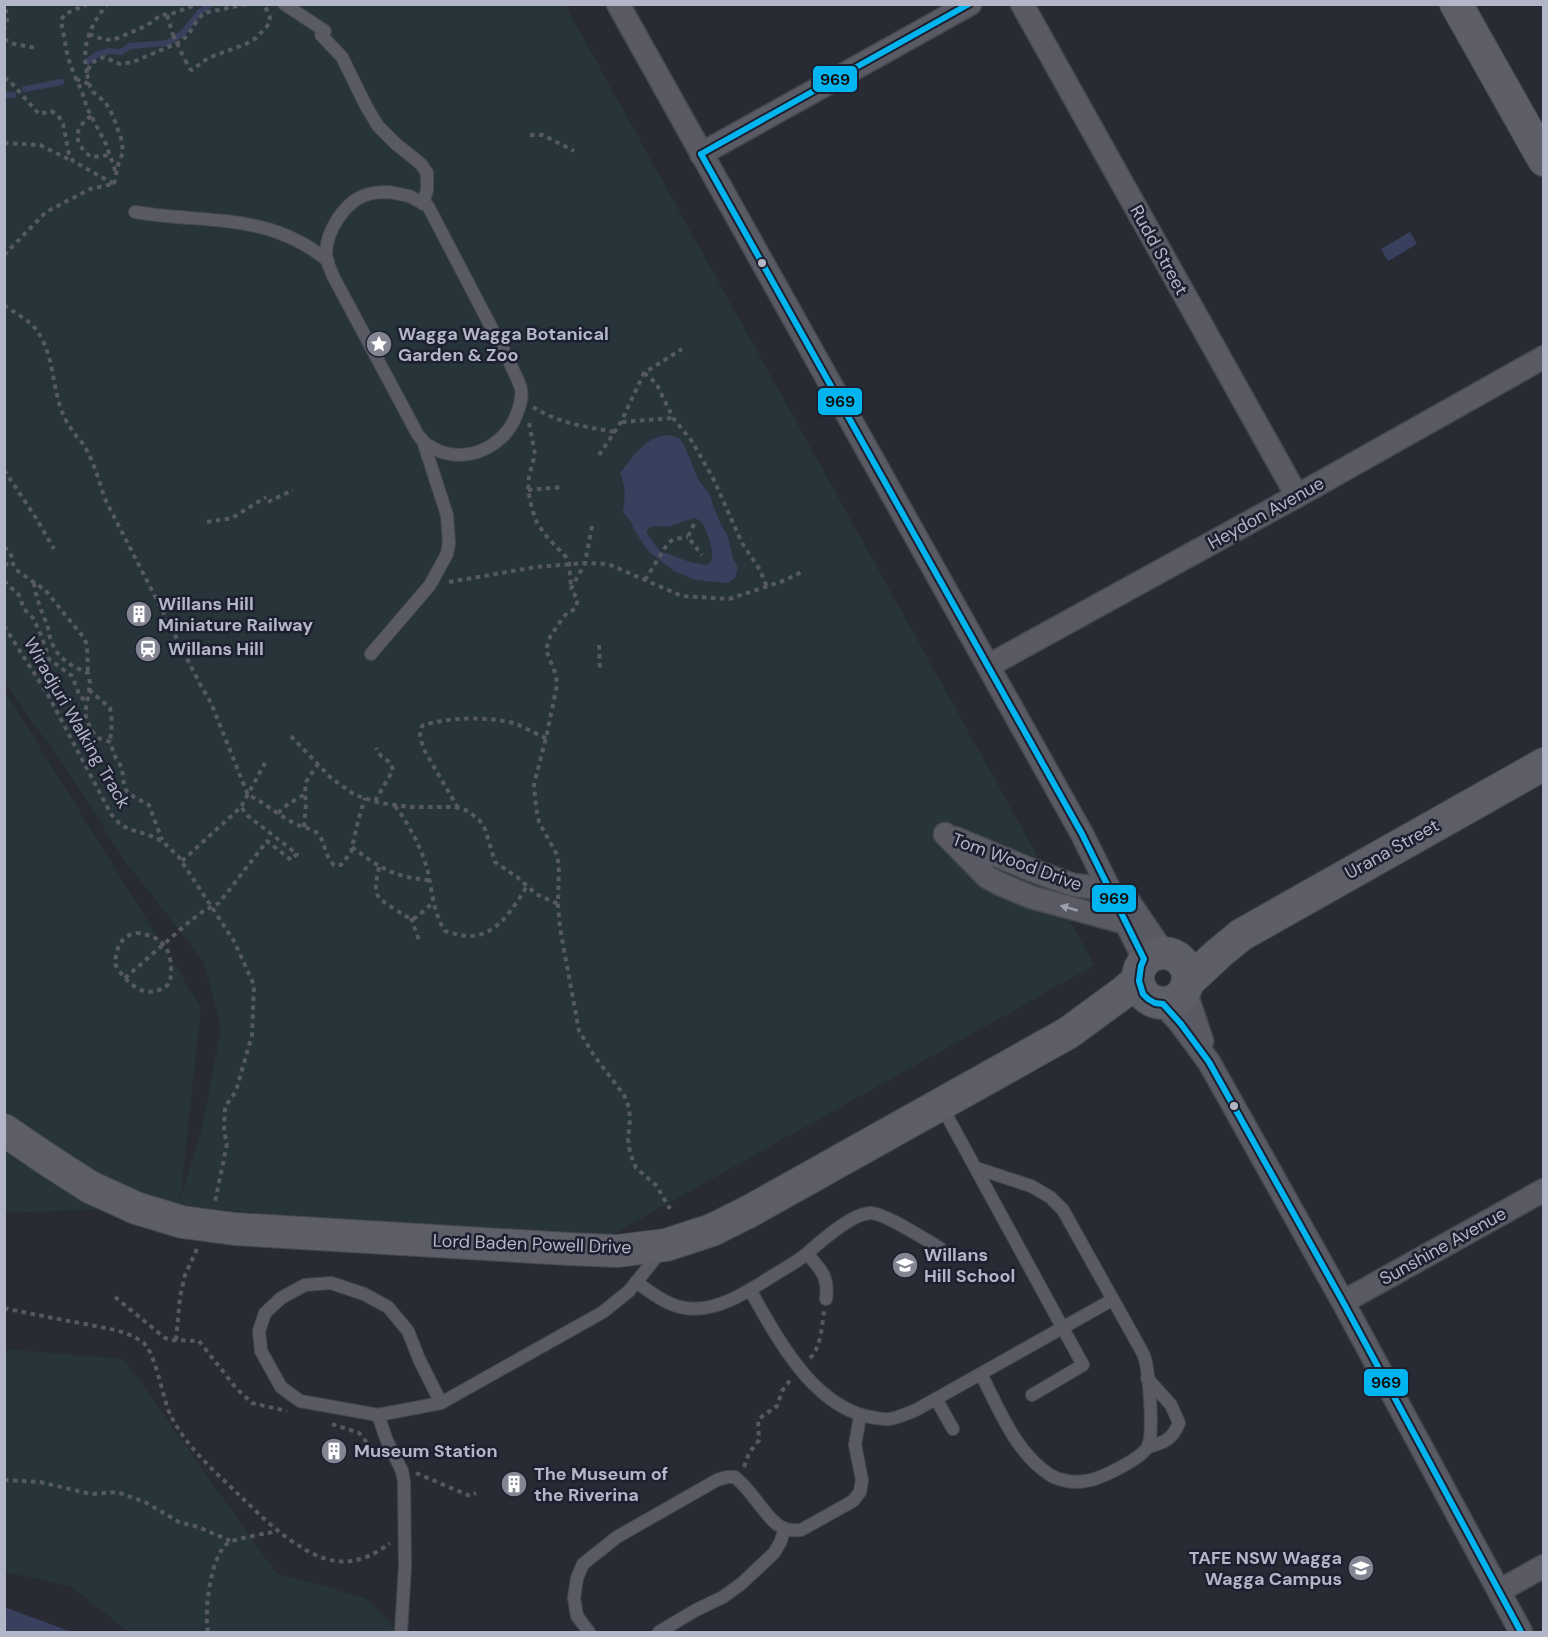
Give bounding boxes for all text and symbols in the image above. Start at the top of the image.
line badge: 969 [812,65,858,93]
text: 969 [820,69,850,90]
street label: Rudd Street [1124,201,1194,299]
unlabelled marker [756,257,768,269]
place label: Wagga Wagga Botanical Garden & Zoo [398,322,609,367]
place icon: Wagga Wagga Botanical Garden & Zoo [364,329,394,359]
line badge: 969 [817,387,863,416]
text: 969 [825,391,855,412]
street label: Heydon Avenue [1204,471,1328,555]
place label: Willans Hill Miniature Railway [158,592,313,637]
building icon: Willans Hill Miniature Railway [124,599,154,629]
street label: Wiradjuri Walking Track [18,633,136,813]
station icon: Willans Hill [133,634,163,664]
place label: Willans Hill [168,637,264,661]
street label: Urana Street [1341,813,1443,885]
street label: Tom Wood Drive [949,827,1085,897]
line badge: 969 [1091,884,1137,913]
text: 969 [1099,888,1129,909]
one-way arrow [1060,903,1078,912]
unlabelled marker [1228,1100,1240,1112]
street label: Sunshine Avenue [1375,1201,1511,1291]
street label: Lord Baden Powell Drive [432,1229,632,1259]
place label: Willans Hill School [924,1243,1015,1288]
school or university icon: Willans Hill School [890,1250,920,1280]
line badge: 969 [1363,1368,1409,1397]
text: 969 [1371,1372,1401,1393]
building icon: Museum Station [319,1436,349,1466]
place label: Museum Station [354,1439,498,1463]
place label: The Museum of the Riverina [534,1462,668,1507]
building icon: The Museum of the Riverina [499,1469,529,1499]
place label: TAFE NSW Wagga Wagga Campus [1189,1546,1342,1591]
school or university icon: TAFE NSW Wagga Wagga Campus [1346,1553,1376,1583]

